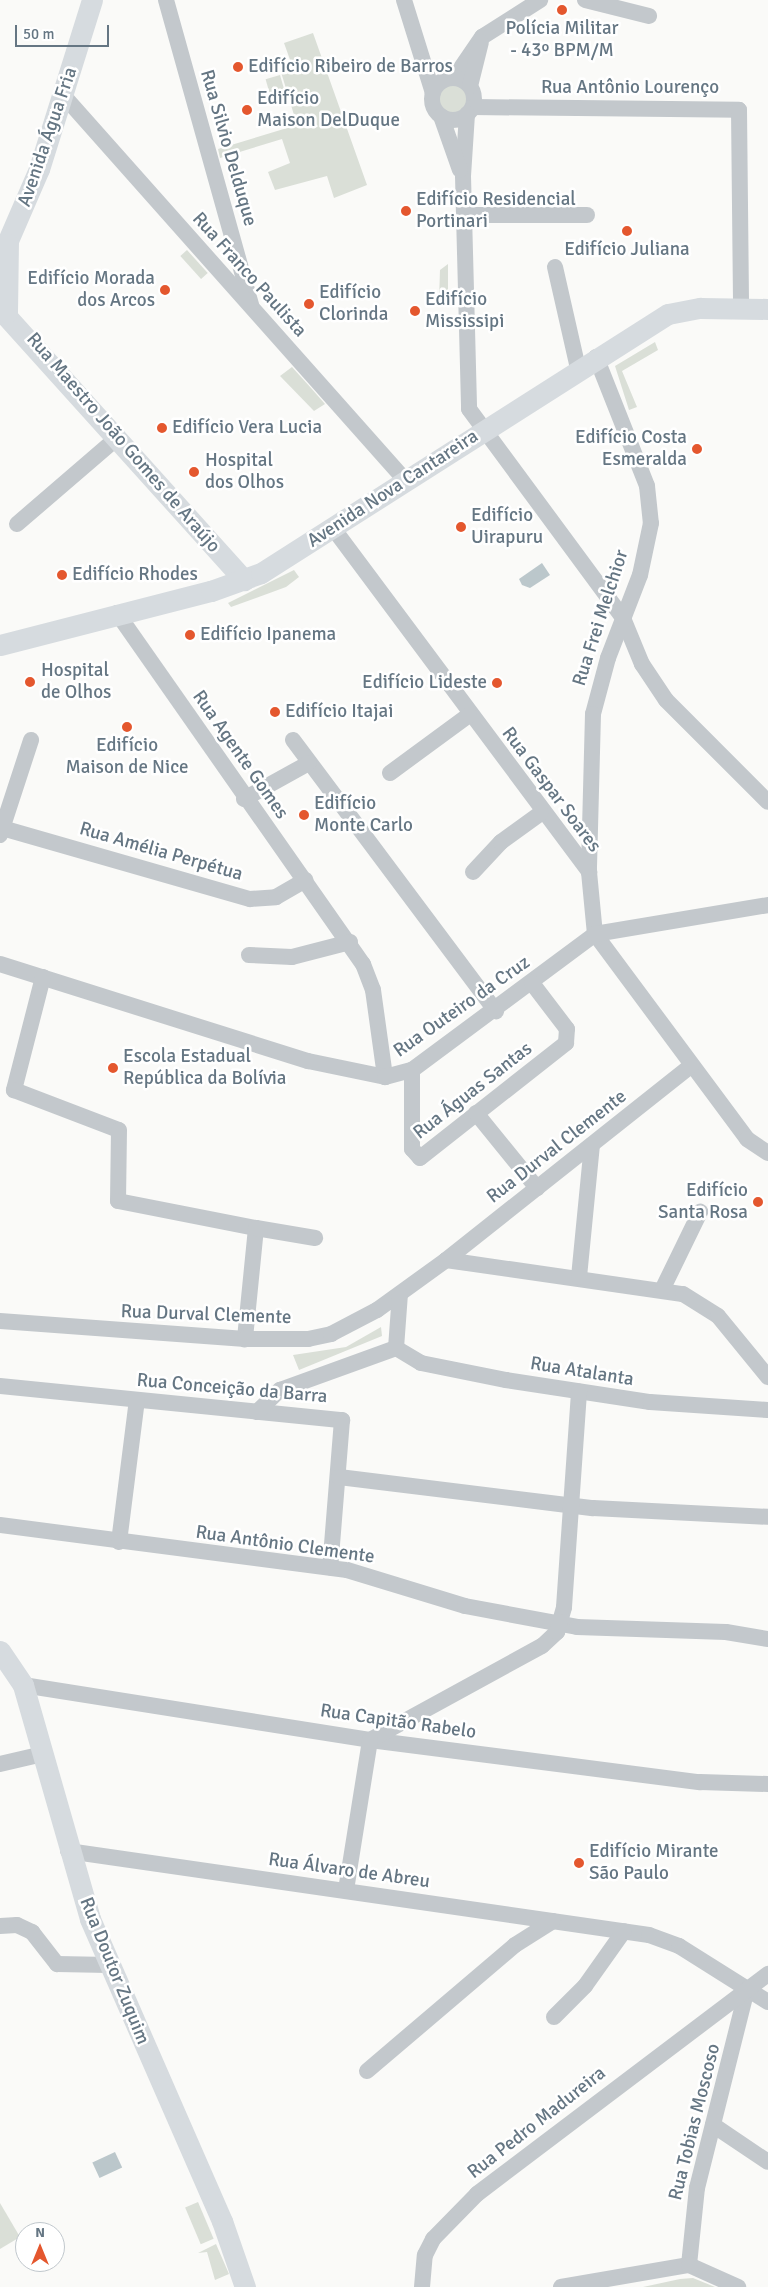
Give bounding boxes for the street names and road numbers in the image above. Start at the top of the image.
street label: Avenida Água Fria [13,64,83,210]
street label: Rua Silvio Delduque [195,67,261,229]
street label: Rua Antônio Lourenço [541,77,719,99]
street label: Rua Franco Paulista [187,208,311,342]
street label: Rua Maestro João Gomes de Araújo [21,328,225,558]
street label: Avenida Nova Cantareira [303,425,483,553]
street label: Rua Frei Melchior [568,547,634,689]
street label: Rua Agente Gomes [187,686,293,824]
street label: Rua Gaspar Soares [497,723,605,857]
street label: Rua Amélia Perpétua [77,818,245,886]
street label: Rua Outeiro da Cruz [389,951,535,1063]
street label: Rua Águas Santas [409,1038,537,1144]
street label: Rua Durval Clemente [483,1085,631,1209]
street label: Rua Durval Clemente [120,1301,292,1329]
street label: Rua Atalanta [529,1353,635,1391]
street label: Rua Conceição da Barra [136,1369,328,1409]
street label: Rua Antônio Clemente [194,1521,376,1569]
street label: Rua Capitão Rabelo [319,1700,477,1744]
street label: Rua Álvaro de Abreu [267,1848,431,1894]
street label: Rua Doutor Zuquim [74,1894,154,2048]
street label: Rua Tobias Moscoso [665,2041,725,2203]
street label: Rua Pedro Madureira [463,2062,611,2184]

